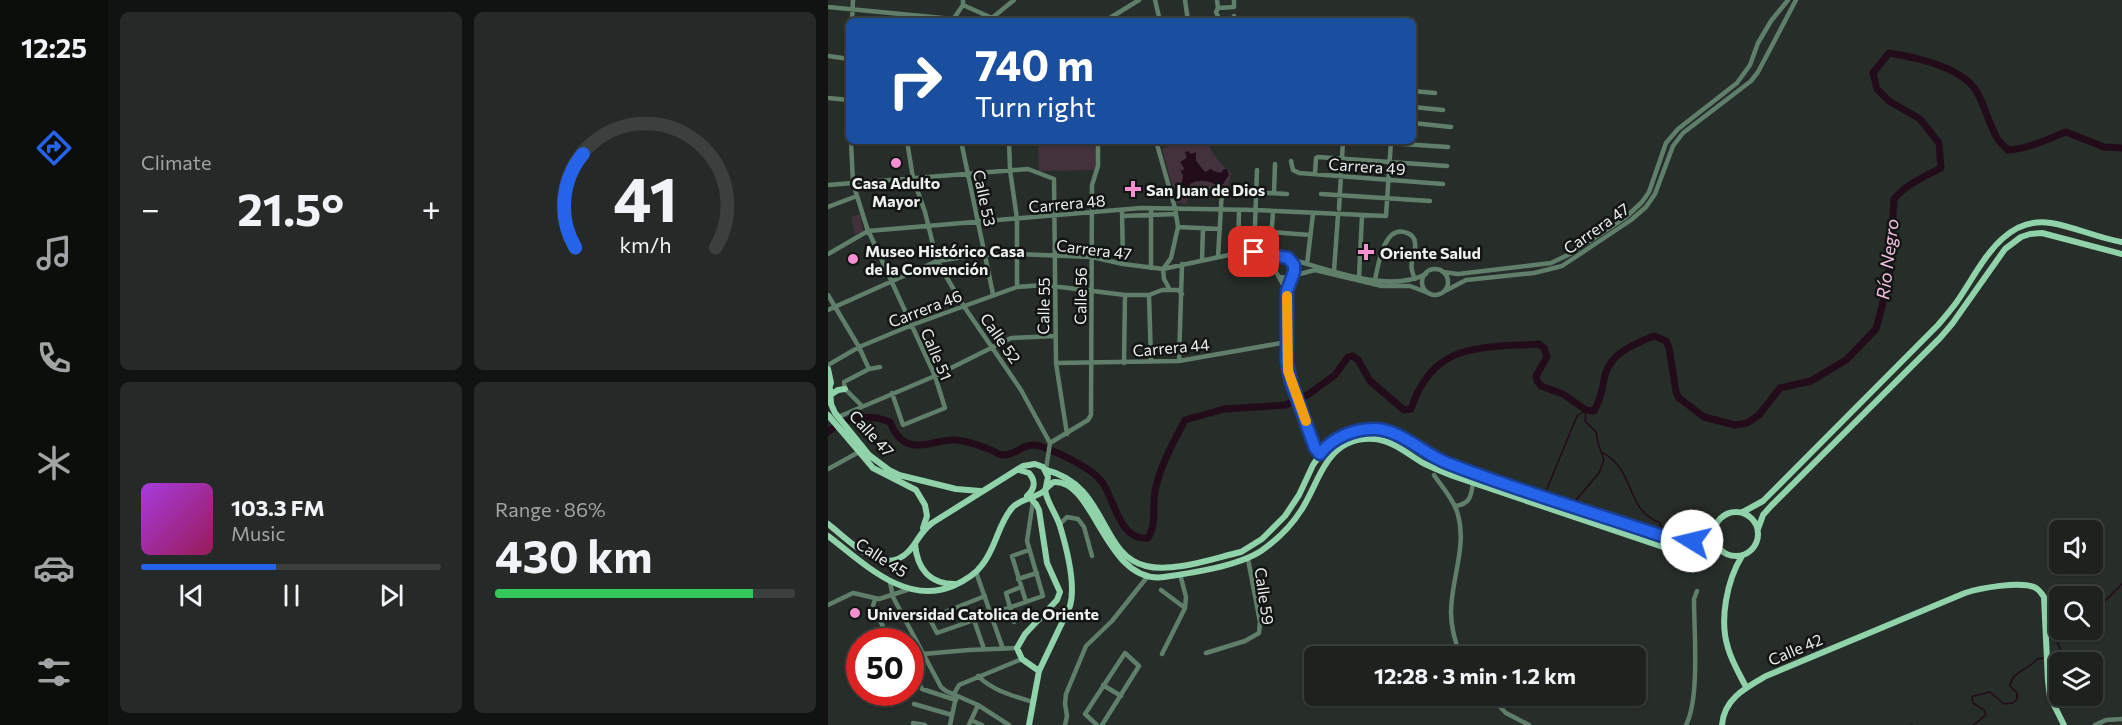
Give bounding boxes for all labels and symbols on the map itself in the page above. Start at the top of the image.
street label: Carrera 49 [1328,154,1406,178]
marker: Casa Adulto Mayor [889,156,903,170]
street label: Calle 53 [970,168,1000,228]
place label: Casa Adulto Mayor [852,173,941,210]
marker: San Juan de Dios [1124,180,1142,198]
place label: San Juan de Dios [1146,180,1265,199]
street label: Carrera 48 [1028,190,1106,216]
street label: Carrera 47 [1560,199,1632,257]
water label: Río Negro [1871,217,1903,301]
pin [1228,226,1279,277]
street label: Carrera 47 [1055,235,1133,263]
place label: Museo Histórico Casa de la Convención [865,241,1025,278]
marker: Oriente Salud [1357,243,1375,261]
place label: Oriente Salud [1380,243,1481,262]
marker: Museo Histórico Casa de la Convención [846,252,860,266]
street label: Calle 56 [1070,267,1090,325]
street label: Calle 55 [1033,277,1053,335]
street label: Carrera 46 [886,285,964,331]
street label: Calle 52 [977,309,1025,367]
street label: Calle 51 [918,325,956,383]
street label: Carrera 44 [1132,334,1211,360]
street label: Calle 47 [846,406,898,460]
position arrow [1660,509,1724,573]
street label: Calle 45 [853,533,911,581]
street label: Calle 59 [1252,566,1278,626]
place label: Universidad Catolica de Oriente [867,604,1099,623]
marker: Universidad Catolica de Oriente [848,606,862,620]
speed limit sign: 50 [846,628,924,706]
street label: Calle 42 [1765,629,1825,669]

